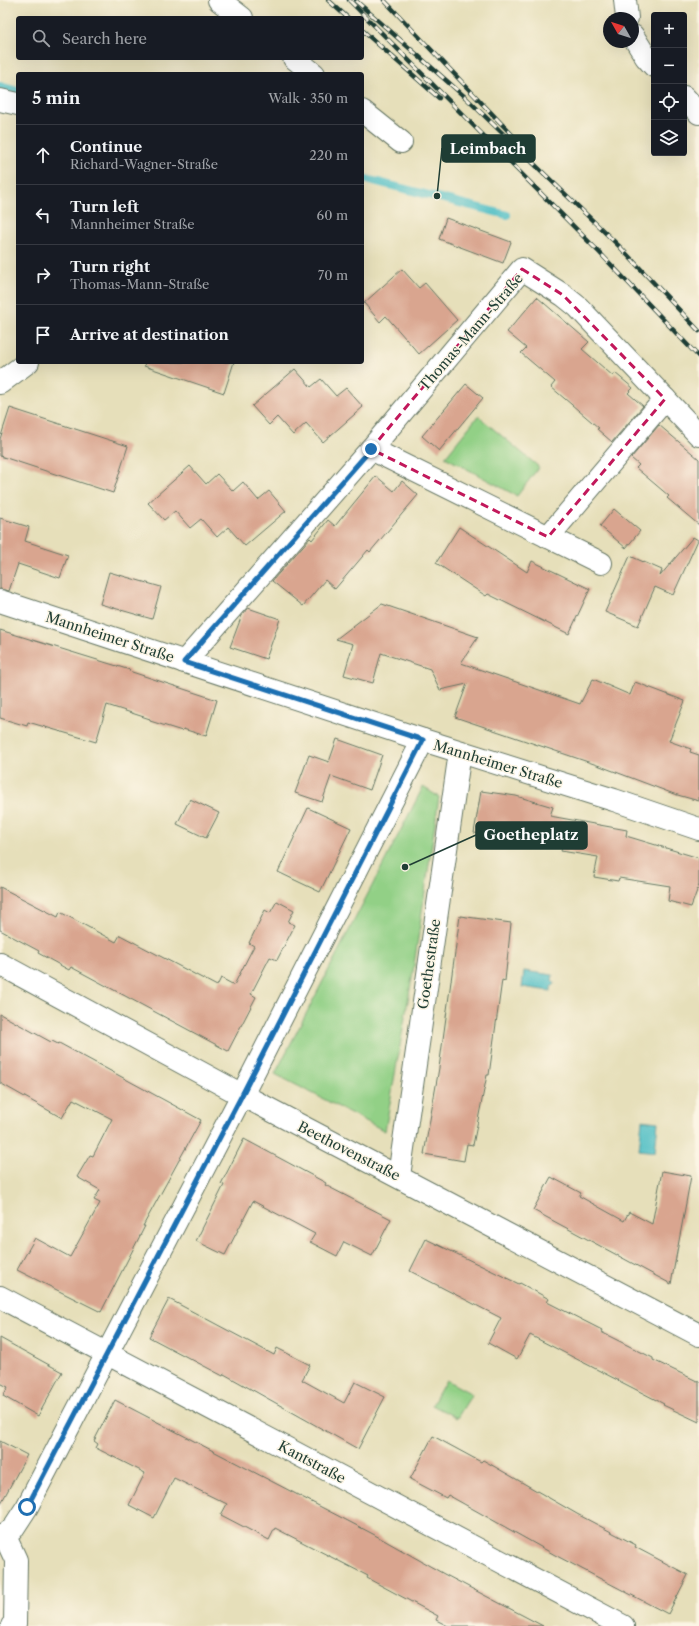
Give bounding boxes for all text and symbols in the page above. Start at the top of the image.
north arrow [603,12,639,48]
map controls [651,12,687,156]
button: + [651,12,687,48]
search box [16,16,364,60]
icon: search [30,27,52,49]
text: Search here [62,29,147,48]
button: − [651,48,687,84]
button: locate [651,84,687,120]
text: 5 min [32,88,80,108]
text: Walk · 350 m [268,90,348,106]
button: layers [651,120,687,156]
callout: Leimbach [442,135,535,162]
text: Continue [70,137,142,156]
text: Leimbach [450,139,527,158]
icon: ahead [32,144,54,166]
text: 220 m [309,147,348,163]
text: Richard-Wagner-Straße [70,156,218,172]
text: Turn left [70,197,139,216]
icon: left [32,204,54,226]
text: 60 m [317,207,348,223]
text: Mannheimer Straße [70,216,195,232]
text: Turn right [70,257,150,276]
icon: right [32,264,54,286]
text: 70 m [318,267,348,283]
street label: Thomas-Mann-Straße [415,269,527,395]
text: Thomas-Mann-Straße [70,276,209,292]
icon: arrive [32,324,54,346]
text: Arrive at destination [70,325,229,344]
route end [362,440,380,458]
street label: Mannheimer Straße [43,608,177,666]
street label: Mannheimer Straße [431,736,565,792]
callout: Goetheplatz [476,822,587,849]
text: Goetheplatz [484,825,579,844]
street label: Goethestraße [414,918,444,1010]
street label: Beethovenstraße [295,1117,404,1185]
street label: Kantstraße [275,1437,349,1487]
route start [18,1498,36,1516]

